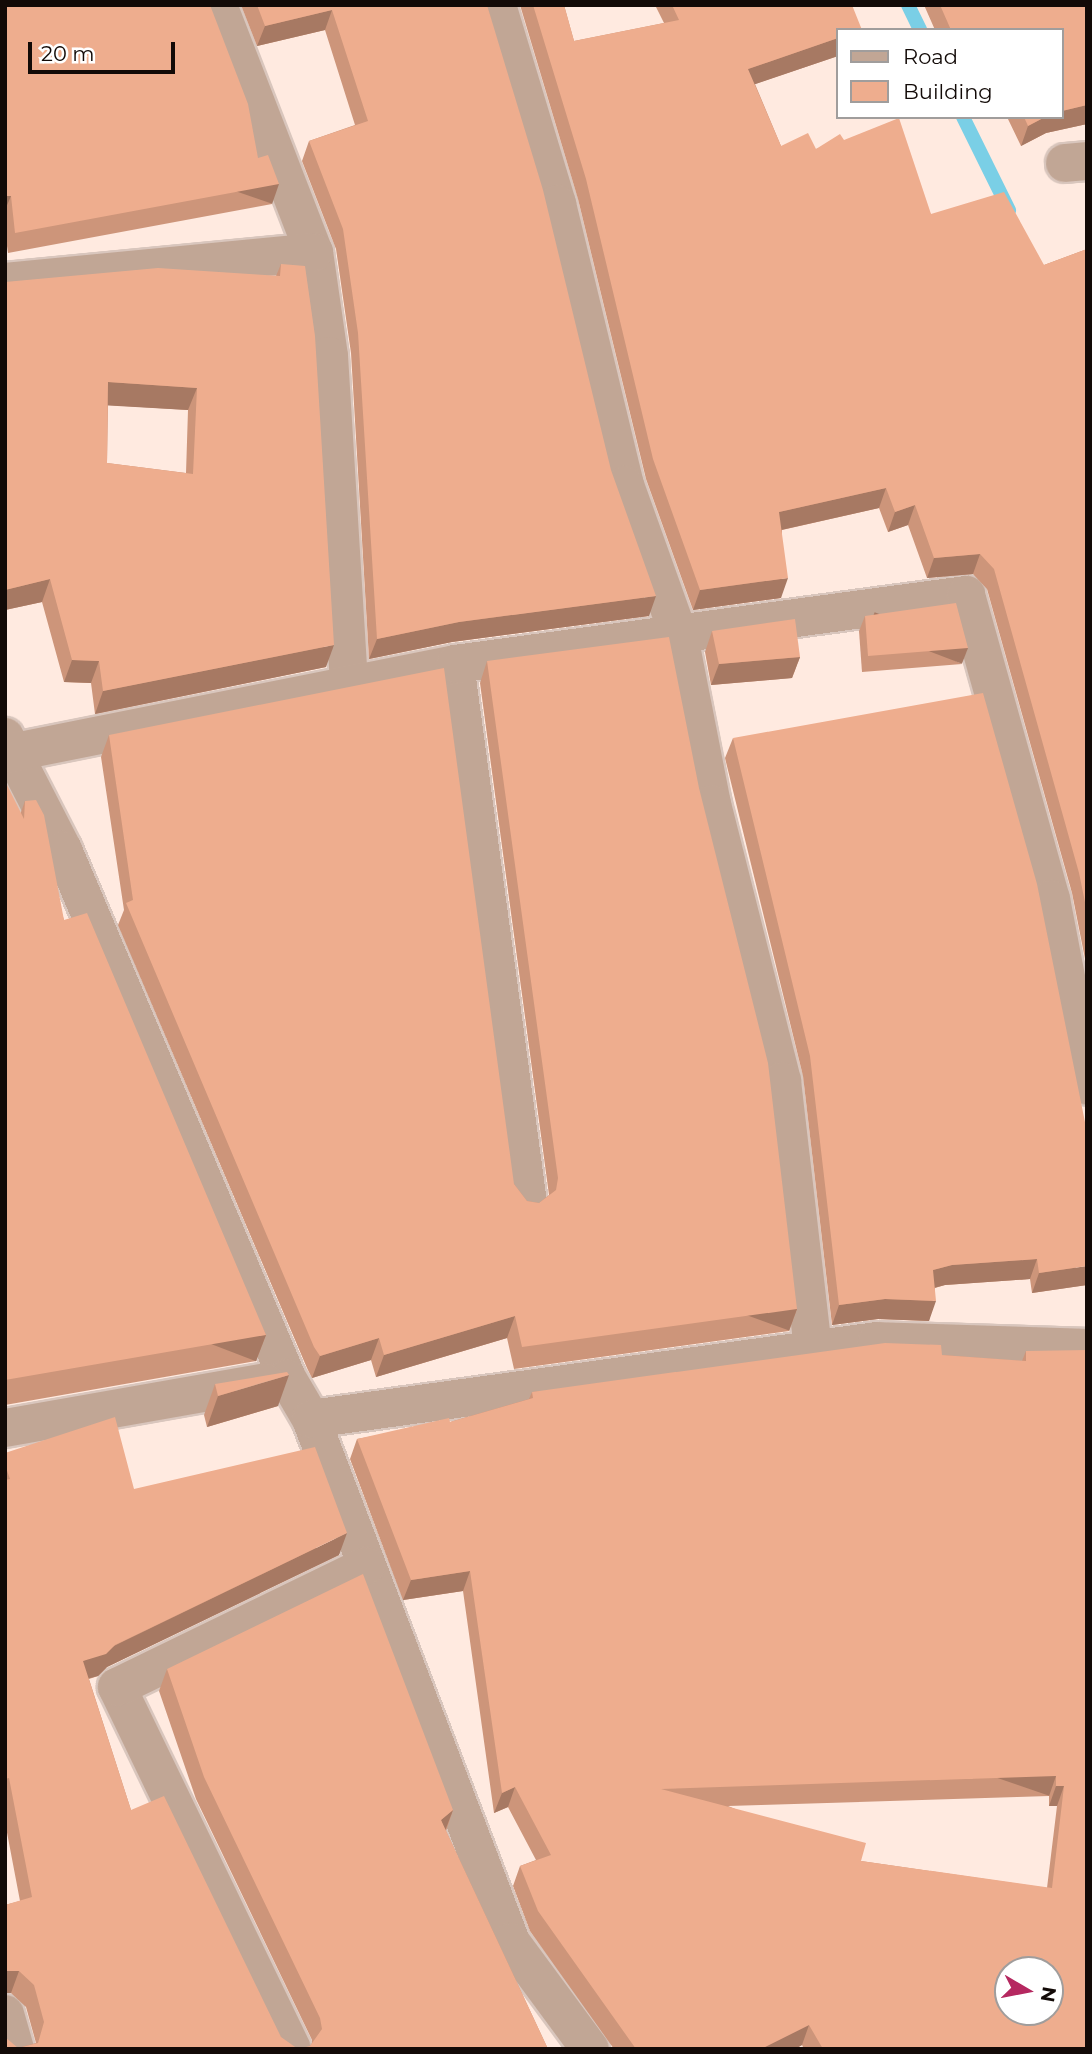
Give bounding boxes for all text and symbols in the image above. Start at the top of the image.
scale bar [32,28,178,72]
legend [836,28,1064,119]
text: 20 m [41,41,95,66]
text: Road [903,44,958,69]
text: Building [903,79,993,104]
north arrow [994,1956,1064,2026]
text: N [1036,1985,1061,2004]

